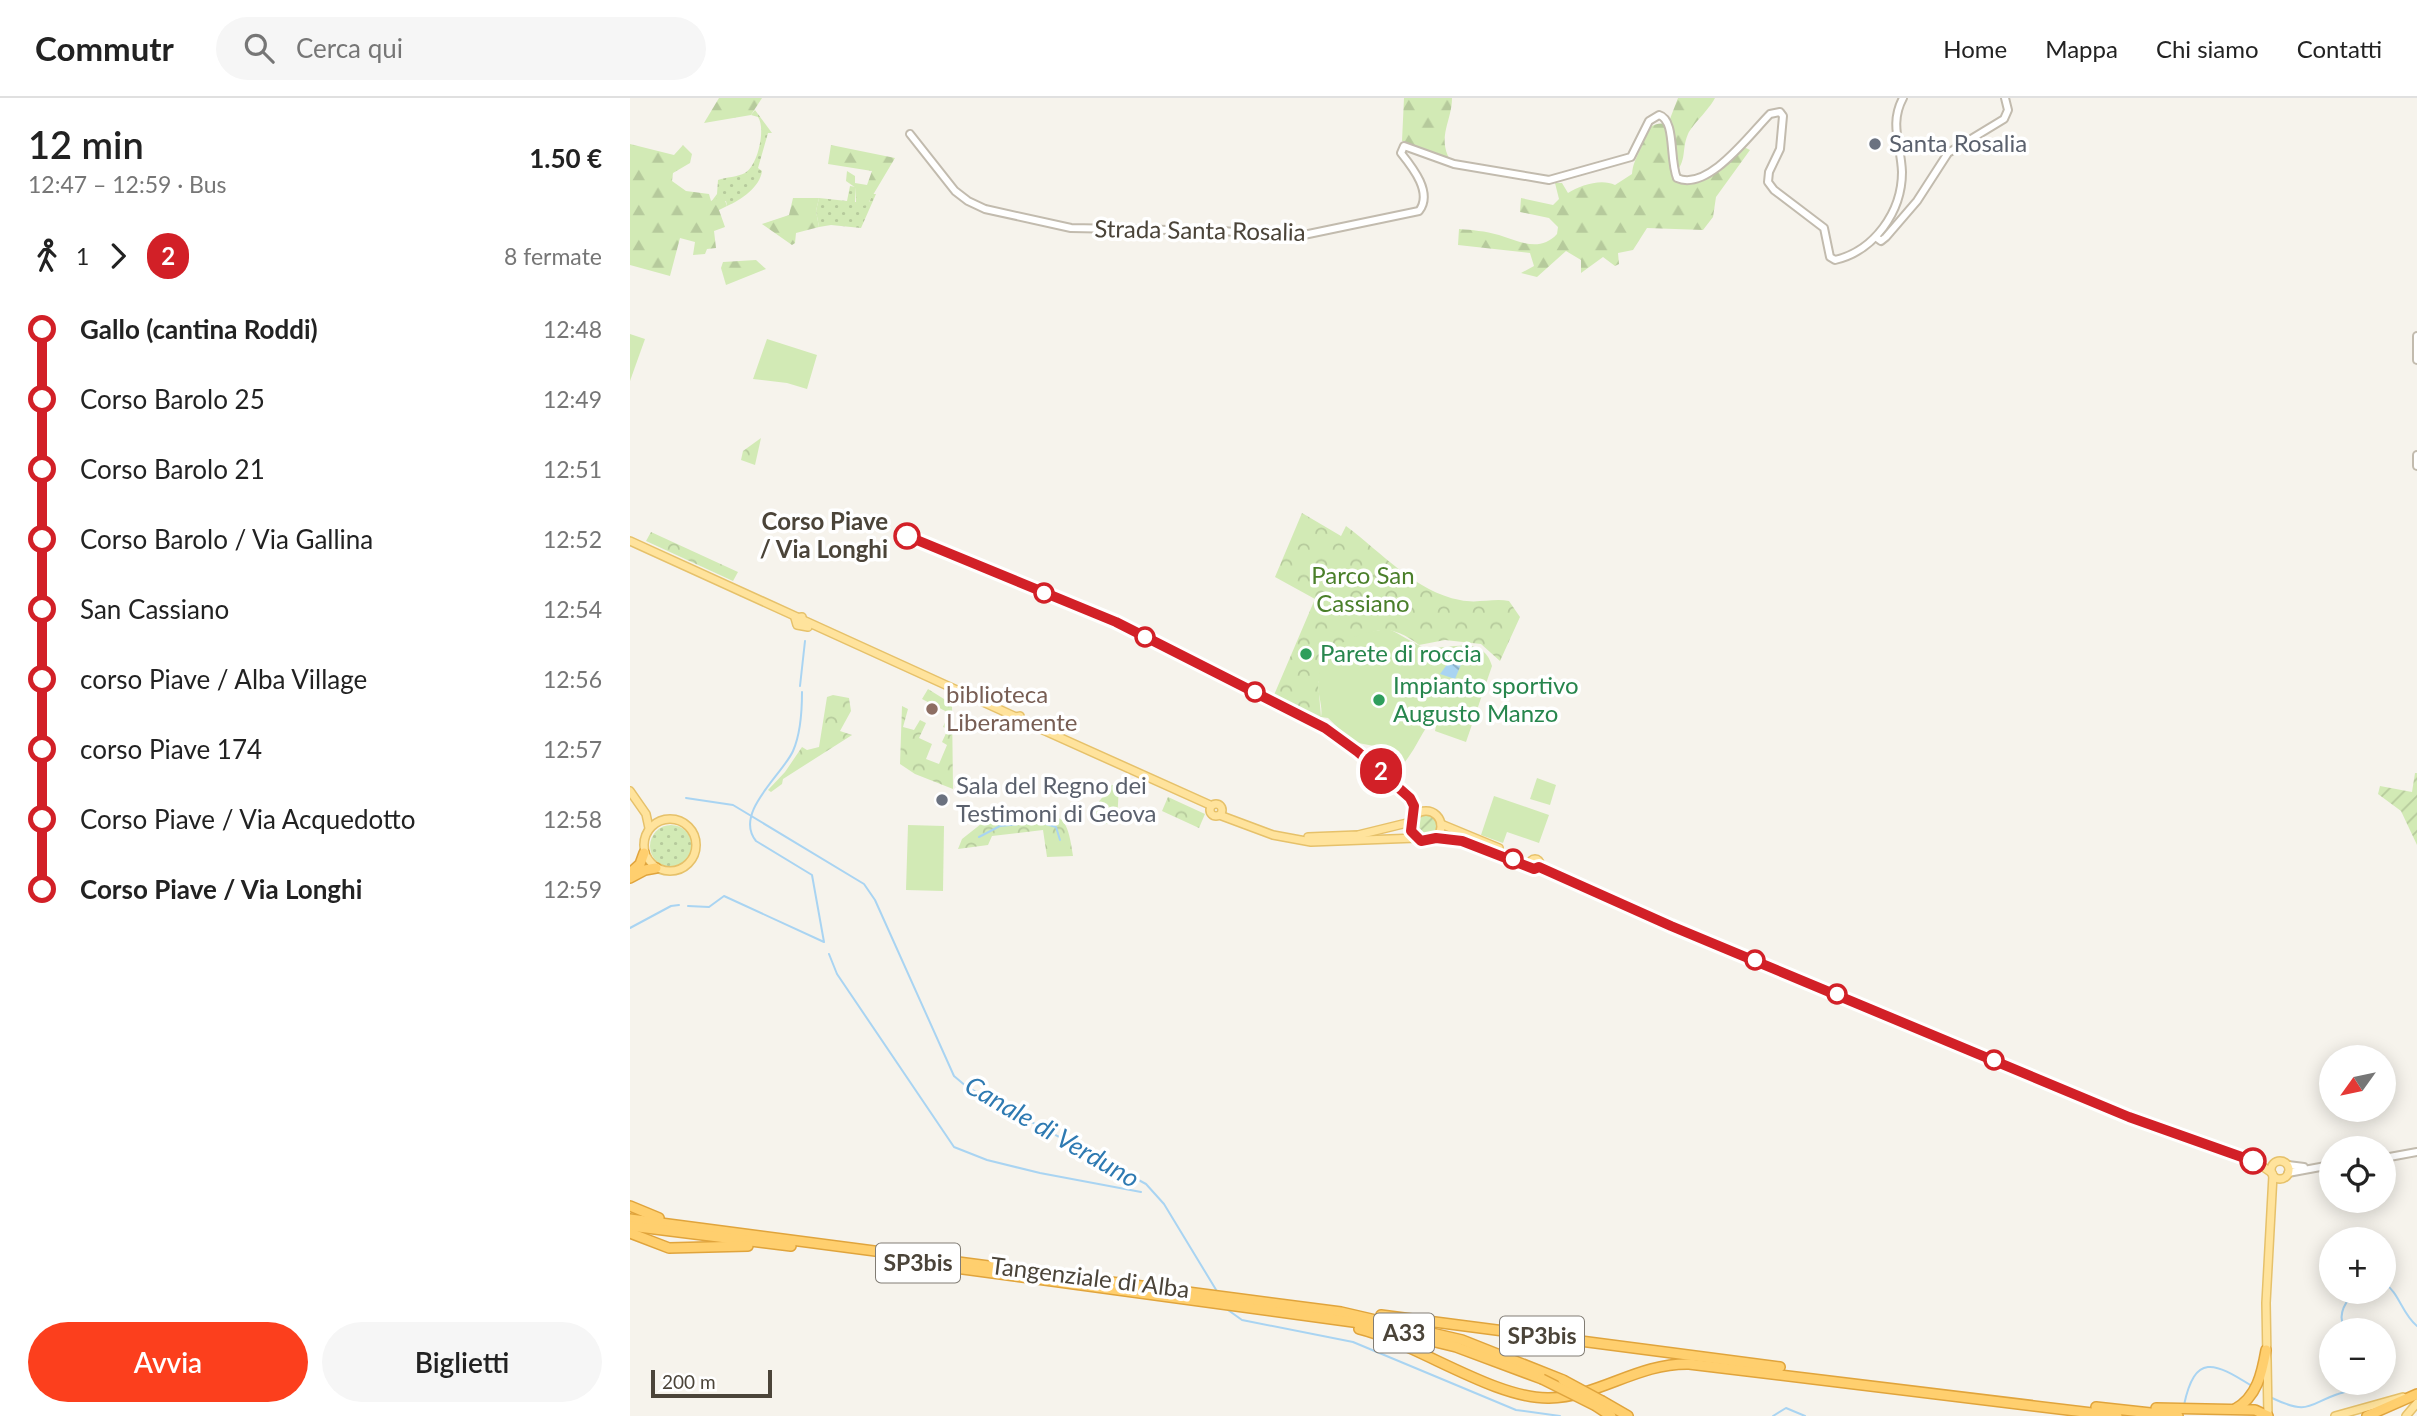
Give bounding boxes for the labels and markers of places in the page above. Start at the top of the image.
place label: Santa Rosalia [1889,128,2027,157]
marker: Santa Rosalia [1867,136,1883,152]
place label: Corso Piave / Via Longhi [760,506,888,563]
marker: Corso Piave / Via Longhi [894,523,920,549]
unlabelled marker [1034,583,1054,603]
unlabelled marker [1135,627,1155,647]
place label: Parete di roccia [1320,638,1482,667]
marker: Parete di roccia [1298,646,1314,662]
place label: Impianto sportivo Augusto Manzo [1393,670,1579,727]
place label: biblioteca Liberamente [946,679,1078,736]
unlabelled marker [1245,682,1265,702]
marker: Impianto sportivo Augusto Manzo [1371,692,1387,708]
marker: biblioteca Liberamente [924,701,940,717]
place label: Sala del Regno dei Testimoni di Geova [956,770,1156,827]
marker: Sala del Regno dei Testimoni di Geova [934,792,950,808]
unlabelled marker [1503,849,1523,869]
unlabelled marker [1745,950,1765,970]
unlabelled marker [1827,984,1847,1004]
unlabelled marker [1984,1050,2004,1070]
unlabelled marker [2240,1148,2266,1174]

